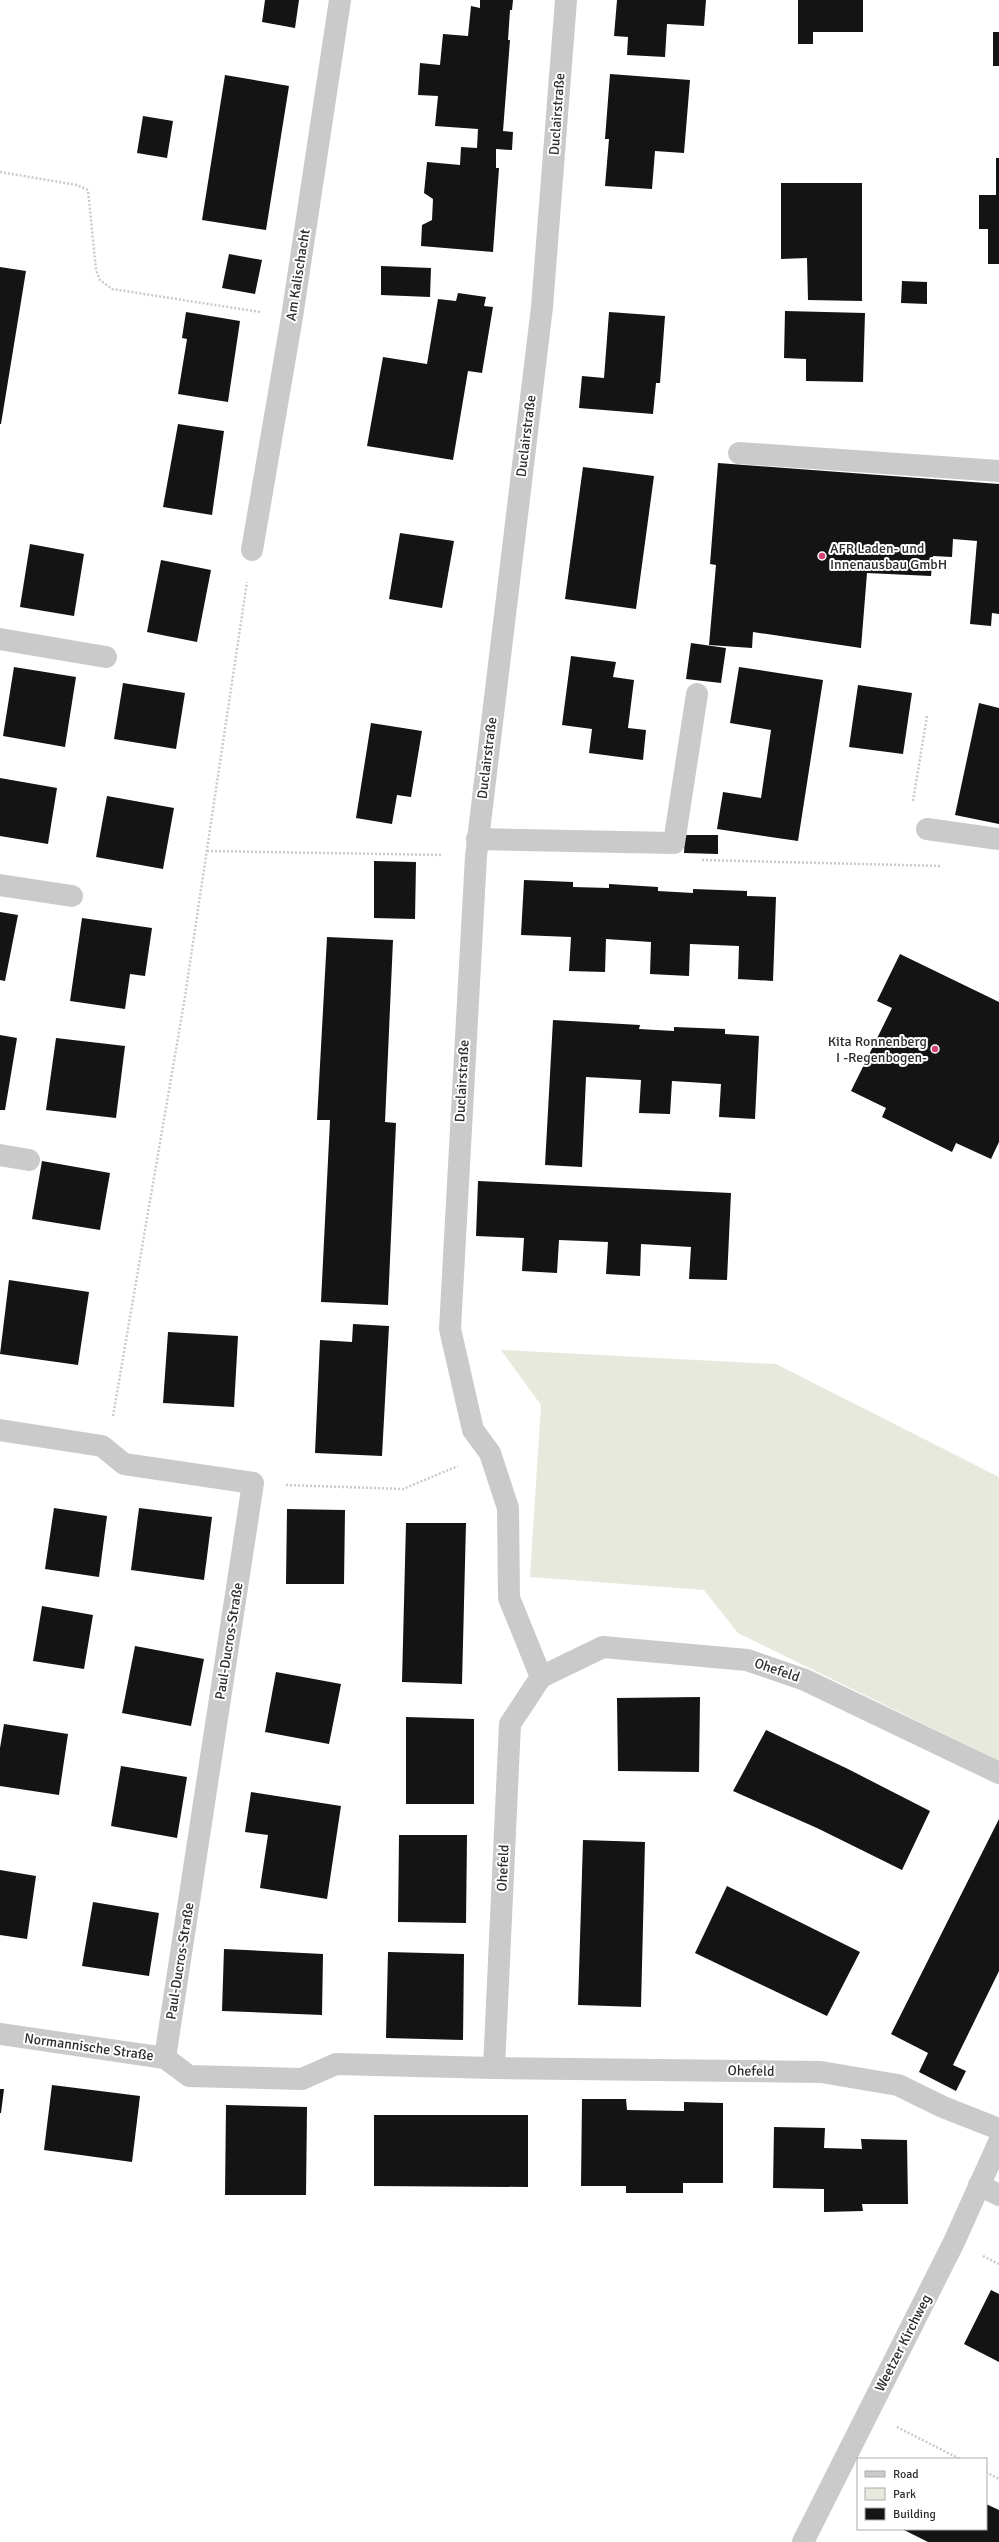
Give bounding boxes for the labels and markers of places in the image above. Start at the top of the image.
place label: AFR Laden- und Innenausbau GmbH [830,540,947,573]
marker: AFR Laden- und Innenausbau GmbH [817,551,827,561]
place label: Kita Ronnenberg I -Regenbogen- [828,1033,927,1066]
marker: Kita Ronnenberg I -Regenbogen- [930,1044,940,1054]

